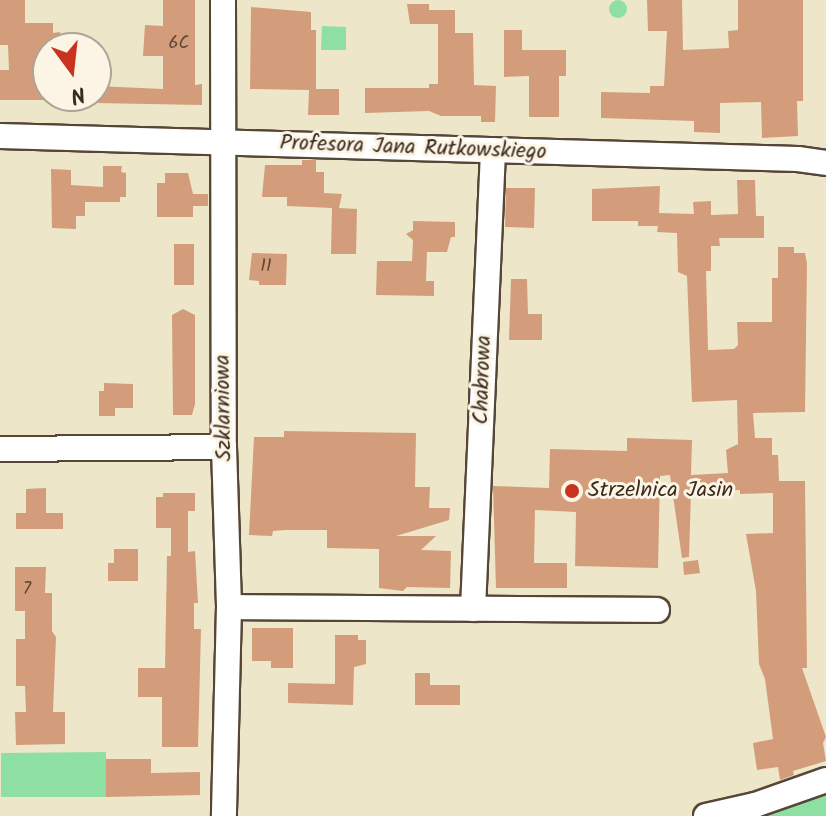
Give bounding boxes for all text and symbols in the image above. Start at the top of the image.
north arrow [32,32,112,112]
house number: 6C [169,33,189,55]
text: N [67,75,89,112]
street label: Profesora Jana Rutkowskiego [279,130,547,166]
house number: 11 [260,256,272,278]
street label: Chabrowa [468,335,498,425]
street label: Szklarniowa [210,354,238,462]
place label: Strzelnica Jasin [588,478,733,504]
marker: Strzelnica Jasin [563,482,581,500]
house number: 7 [23,579,31,601]

